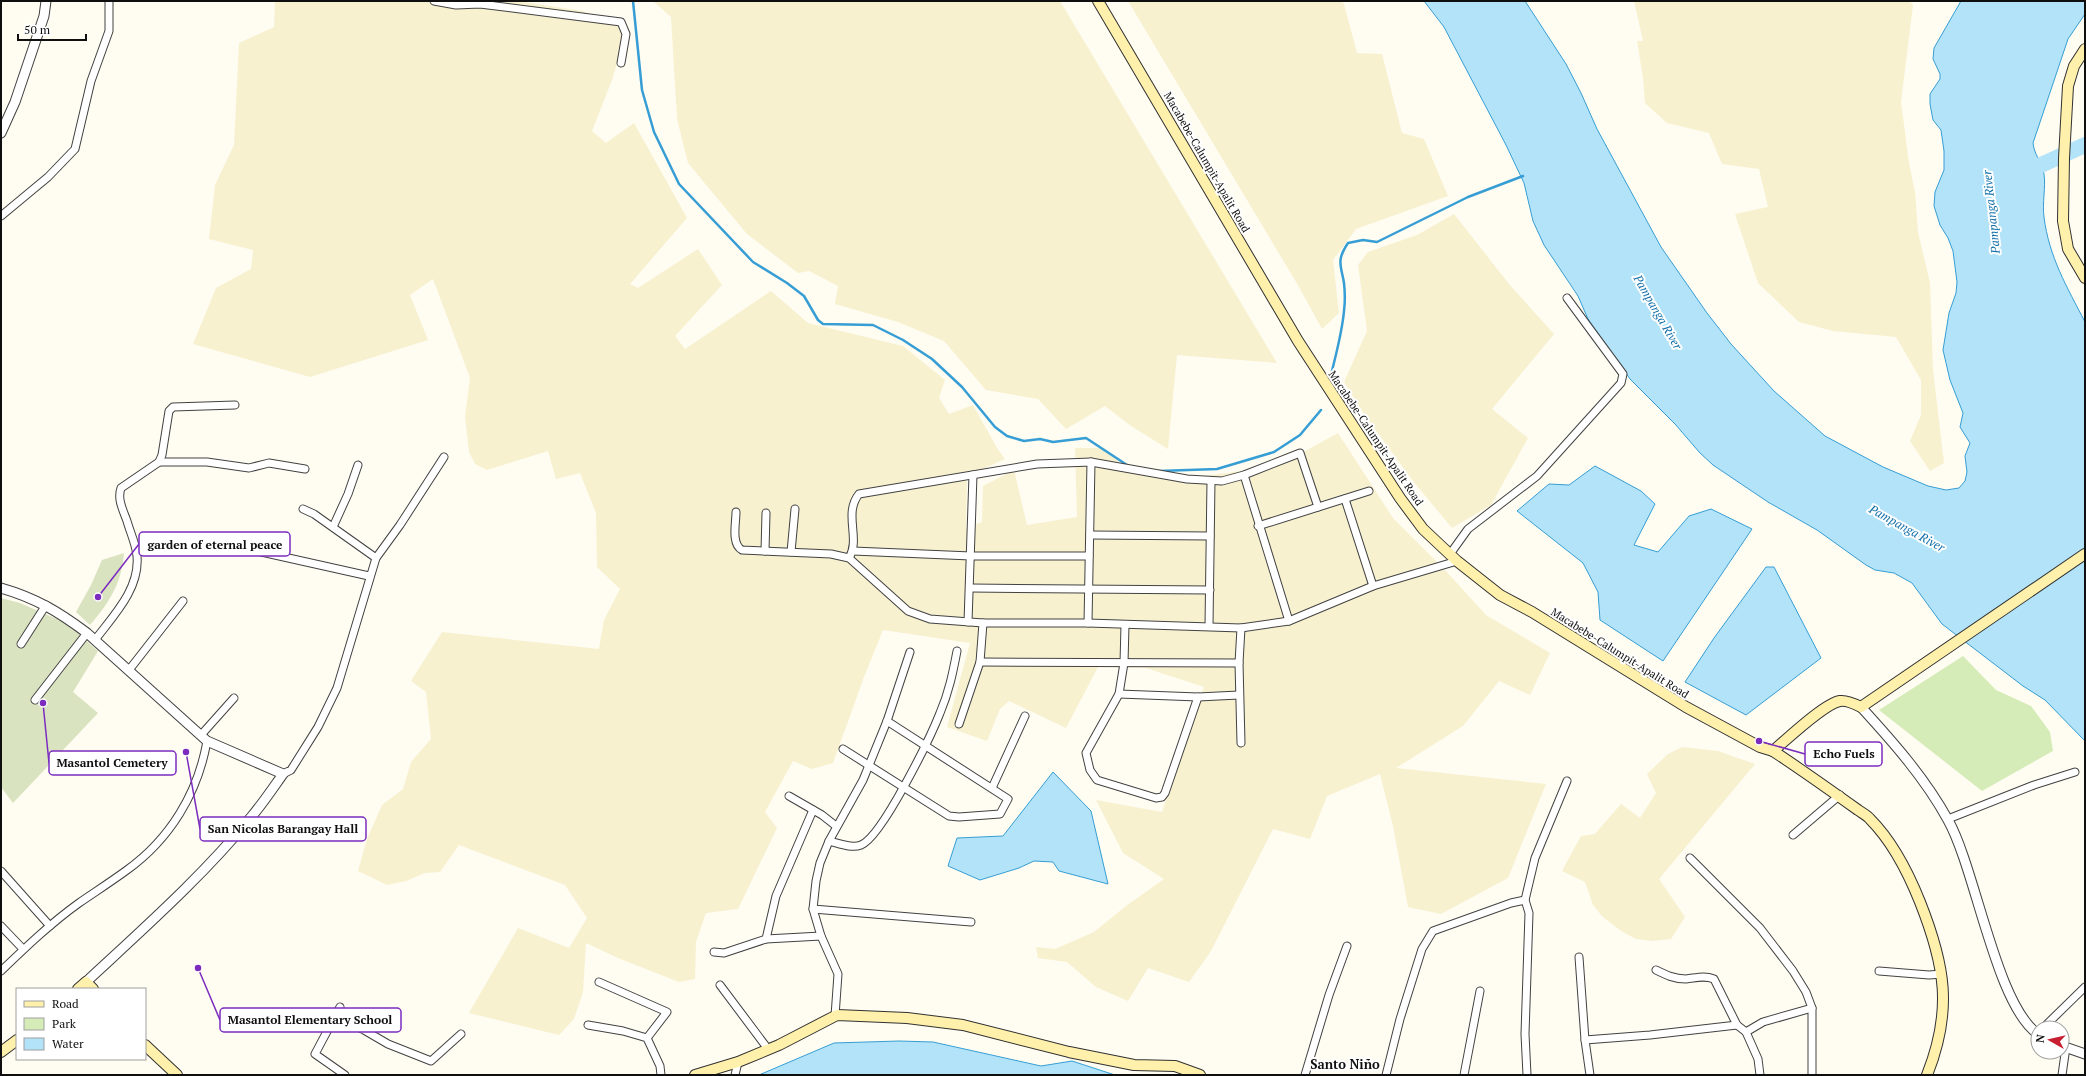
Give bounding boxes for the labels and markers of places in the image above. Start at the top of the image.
callout: garden of eternal peace [139,532,290,556]
callout: Echo Fuels [1805,742,1882,766]
callout: Masantol Cemetery [49,751,176,775]
callout: San Nicolas Barangay Hall [200,817,366,841]
callout: Masantol Elementary School [220,1008,401,1032]

